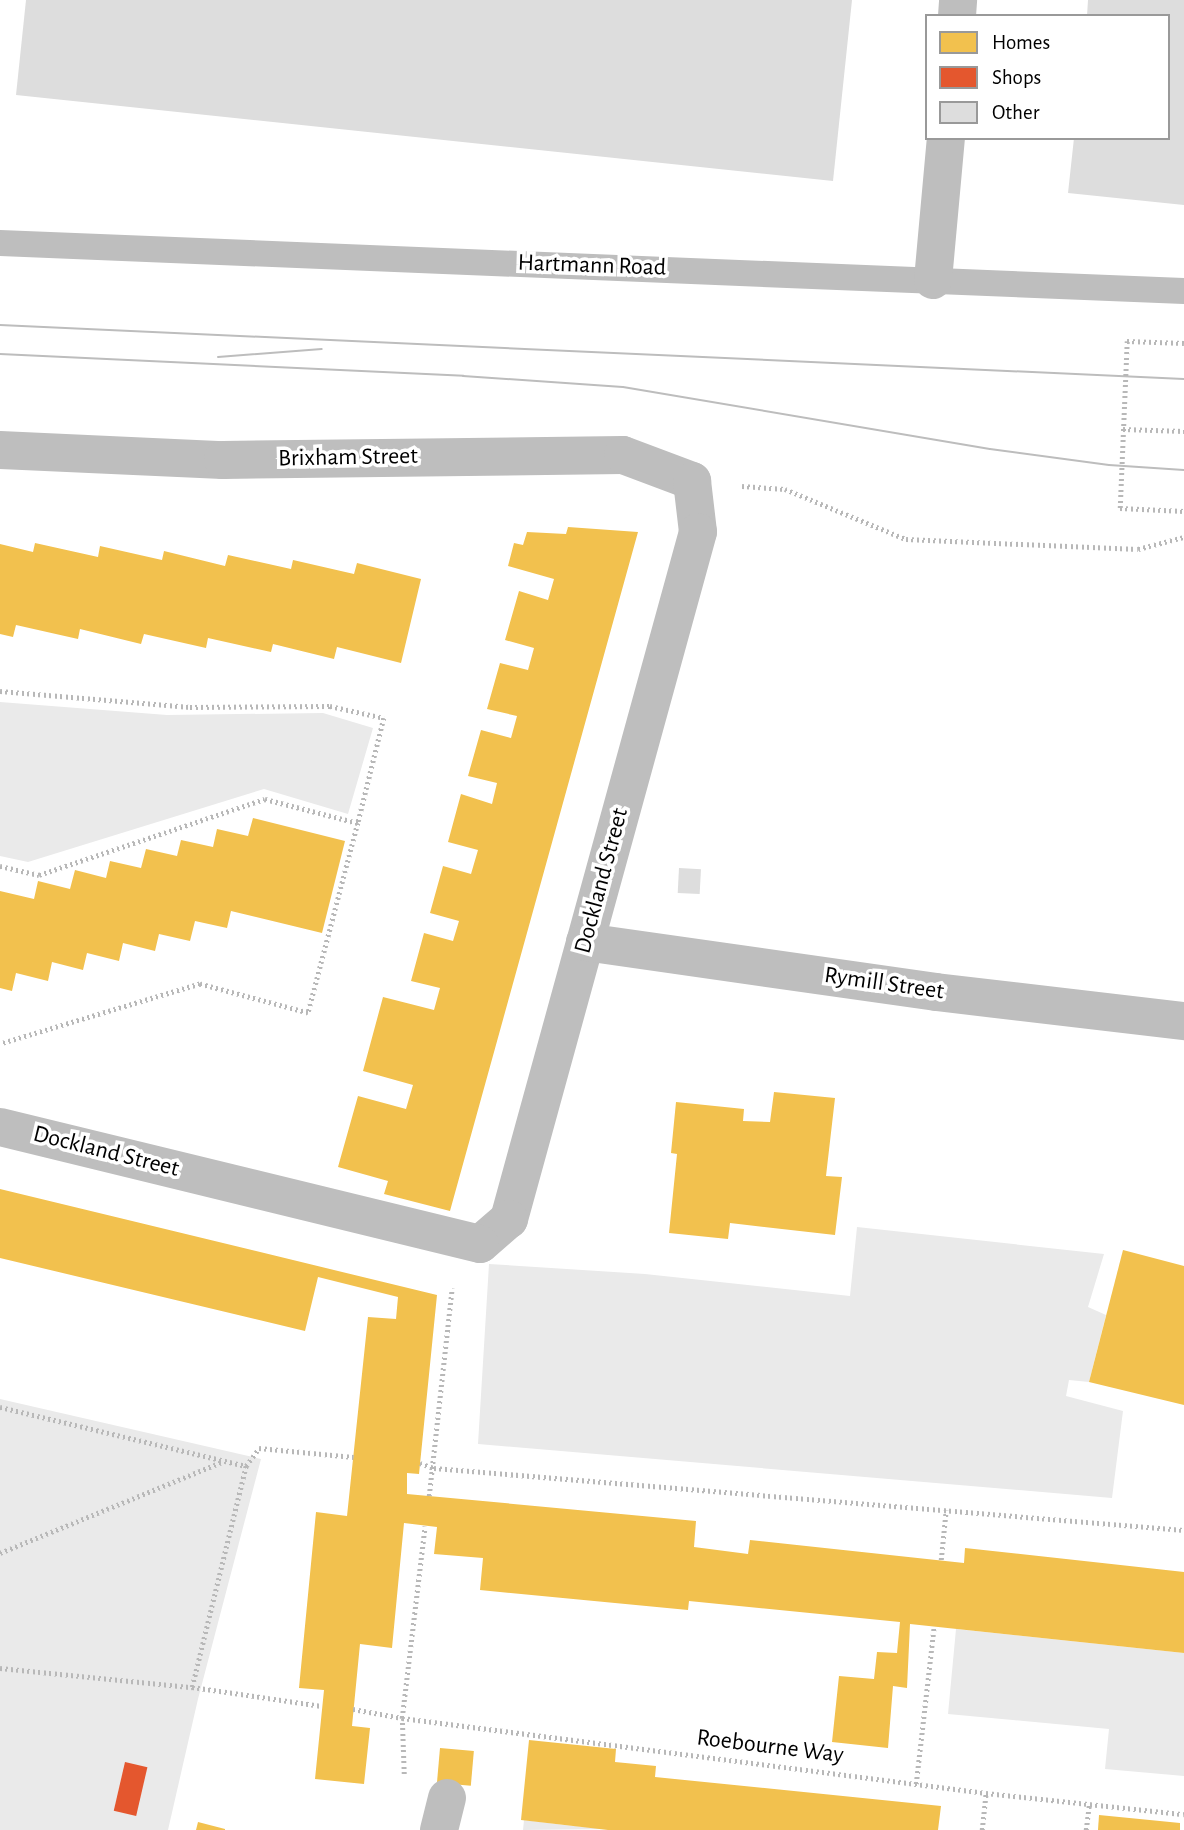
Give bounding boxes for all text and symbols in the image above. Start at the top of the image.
legend [925,14,1170,140]
text: Homes [992,32,1050,53]
text: Shops [992,67,1041,88]
text: Other [992,102,1039,123]
street label: Hartmann Road [517,249,667,283]
street label: Brixham Street [278,442,418,474]
street label: Dockland Street [569,805,635,957]
street label: Rymill Street [822,961,946,1007]
street label: Dockland Street [30,1120,182,1184]
street label: Roebourne Way [695,1724,845,1770]

